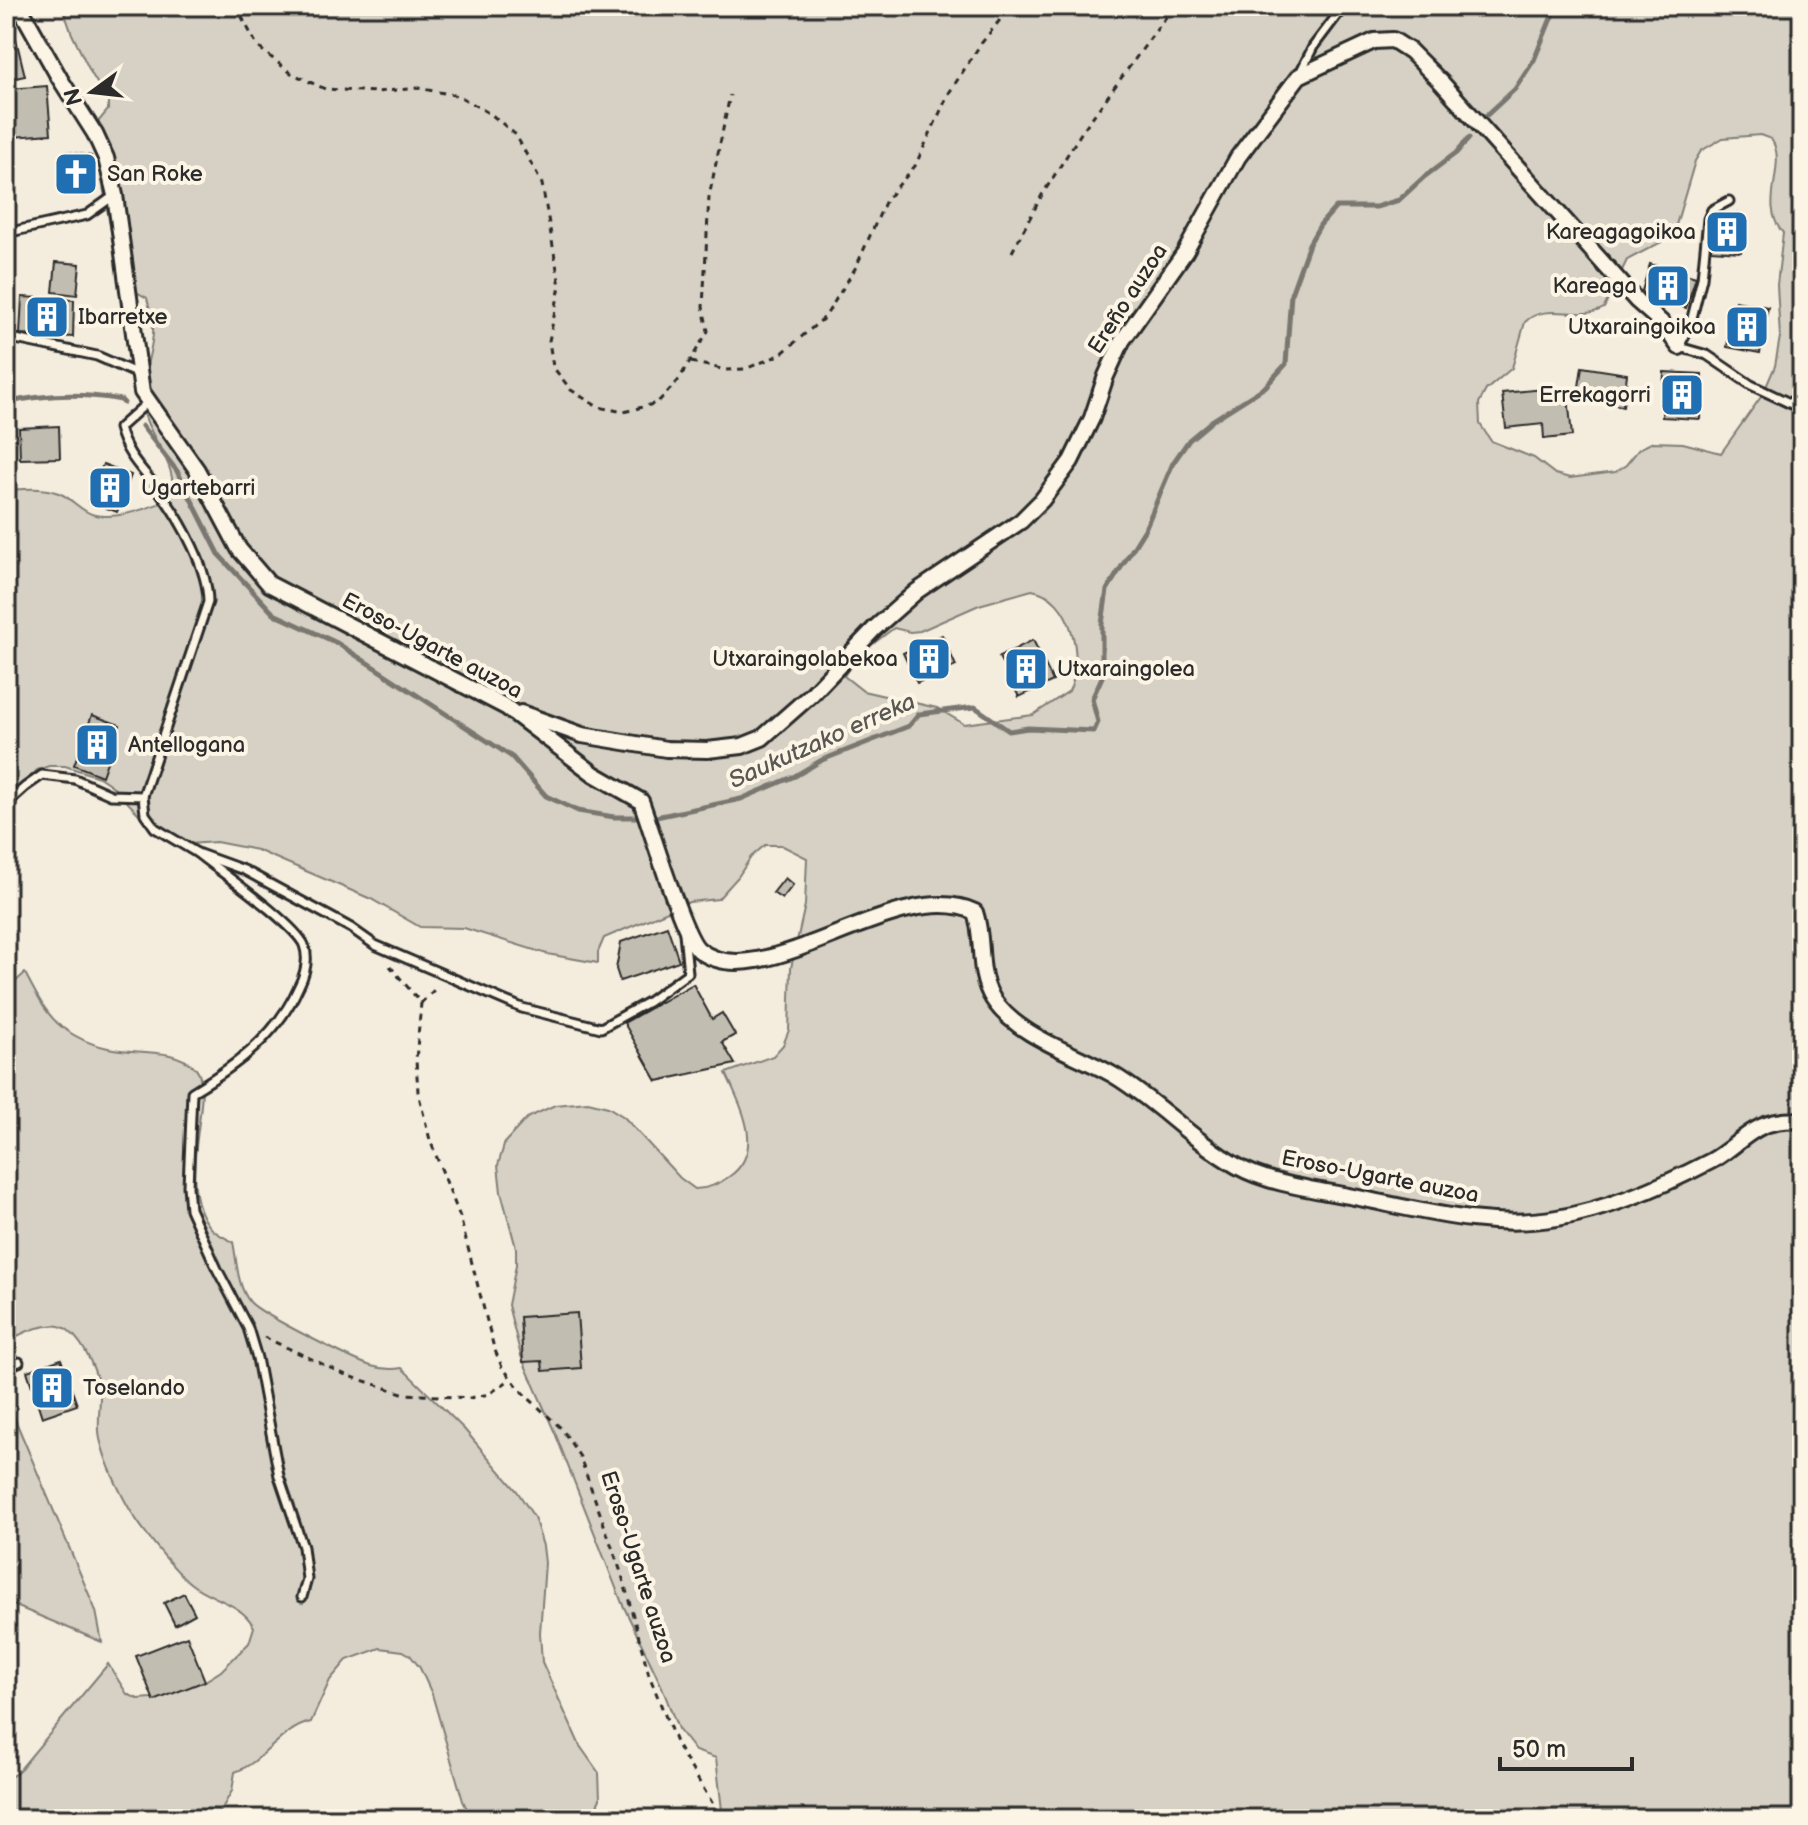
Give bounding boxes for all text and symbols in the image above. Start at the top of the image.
north arrow [52,52,132,132]
text: N [59,85,89,108]
church icon: San Roke [52,150,100,198]
place label: San Roke [107,161,203,188]
building icon: Kareagagoikoa [1703,208,1751,256]
place label: Kareagagoikoa [1546,219,1696,246]
street label: Ereño auzoa [1082,239,1174,359]
building icon: Kareaga [1644,262,1692,310]
place label: Kareaga [1552,273,1637,300]
building icon: Ibarretxe [23,293,71,341]
building icon: Utxaraingoikoa [1723,303,1771,351]
place label: Ibarretxe [78,304,168,331]
place label: Utxaraingoikoa [1568,314,1716,341]
building icon: Errekagorri [1658,371,1706,419]
place label: Errekagorri [1539,382,1651,409]
building icon: Ugartebarri [86,464,134,512]
place label: Ugartebarri [141,475,256,502]
street label: Eroso-Ugarte auzoa [337,587,527,705]
building icon: Utxaraingolabekoa [905,635,953,683]
building icon: Utxaraingolea [1002,645,1050,693]
place label: Utxaraingolabekoa [712,646,898,673]
place label: Utxaraingolea [1057,656,1195,683]
water label: Saukutzako erreka [724,687,920,795]
building icon: Antellogana [73,721,121,769]
place label: Antellogana [128,732,245,759]
street label: Eroso-Ugarte auzoa [1279,1145,1481,1209]
building icon: Toselando [28,1364,76,1412]
place label: Toselando [83,1375,185,1402]
street label: Eroso-Ugarte auzoa [594,1468,682,1666]
scale bar [1500,1721,1632,1771]
text: 50 m [1512,1735,1566,1764]

